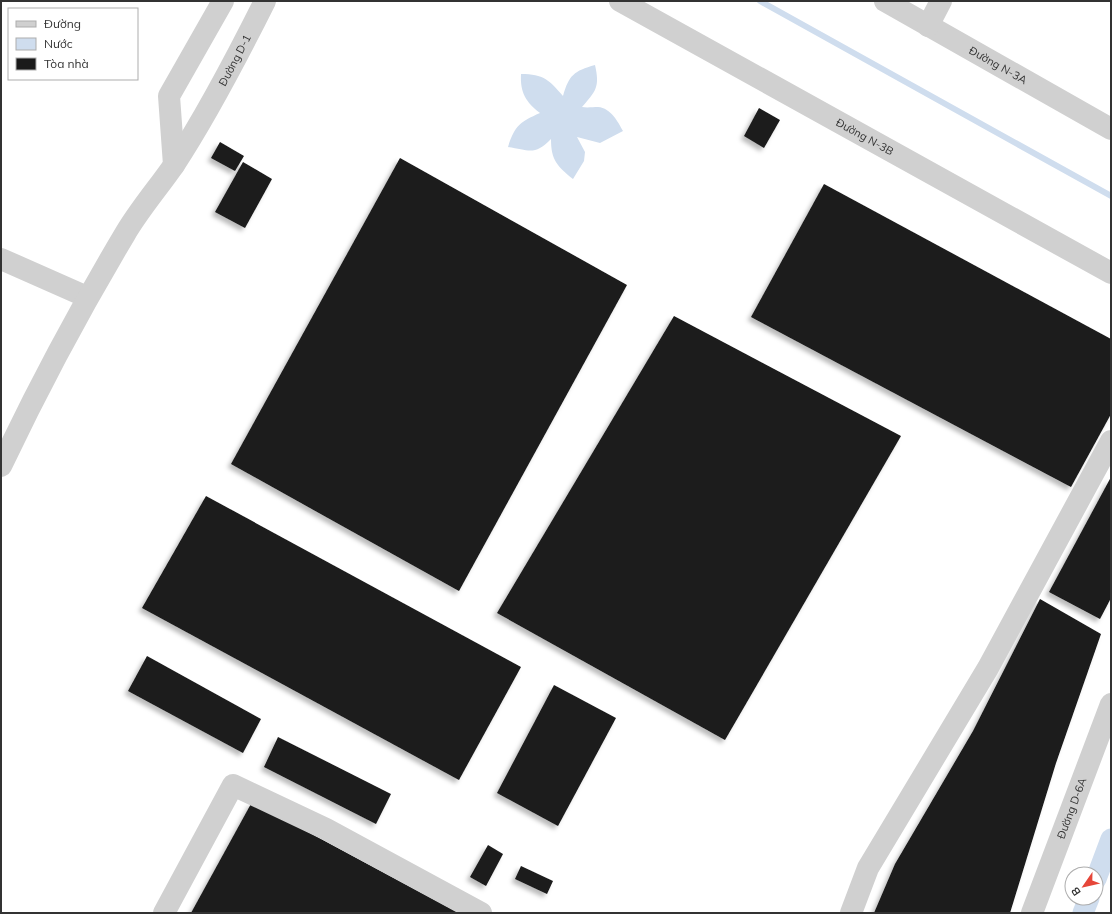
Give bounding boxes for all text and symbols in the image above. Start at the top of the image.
legend [8,8,138,80]
text: Đường [44,16,81,31]
street label: Đường D-1 [215,32,254,88]
text: Nước [44,36,73,51]
street label: Đường N-3A [967,43,1030,87]
text: Tòa nhà [44,56,89,71]
street label: Đường N-3B [834,115,896,158]
street label: Đường D-6A [1054,776,1090,841]
north arrow [1064,866,1104,906]
text: B [1068,884,1084,899]

